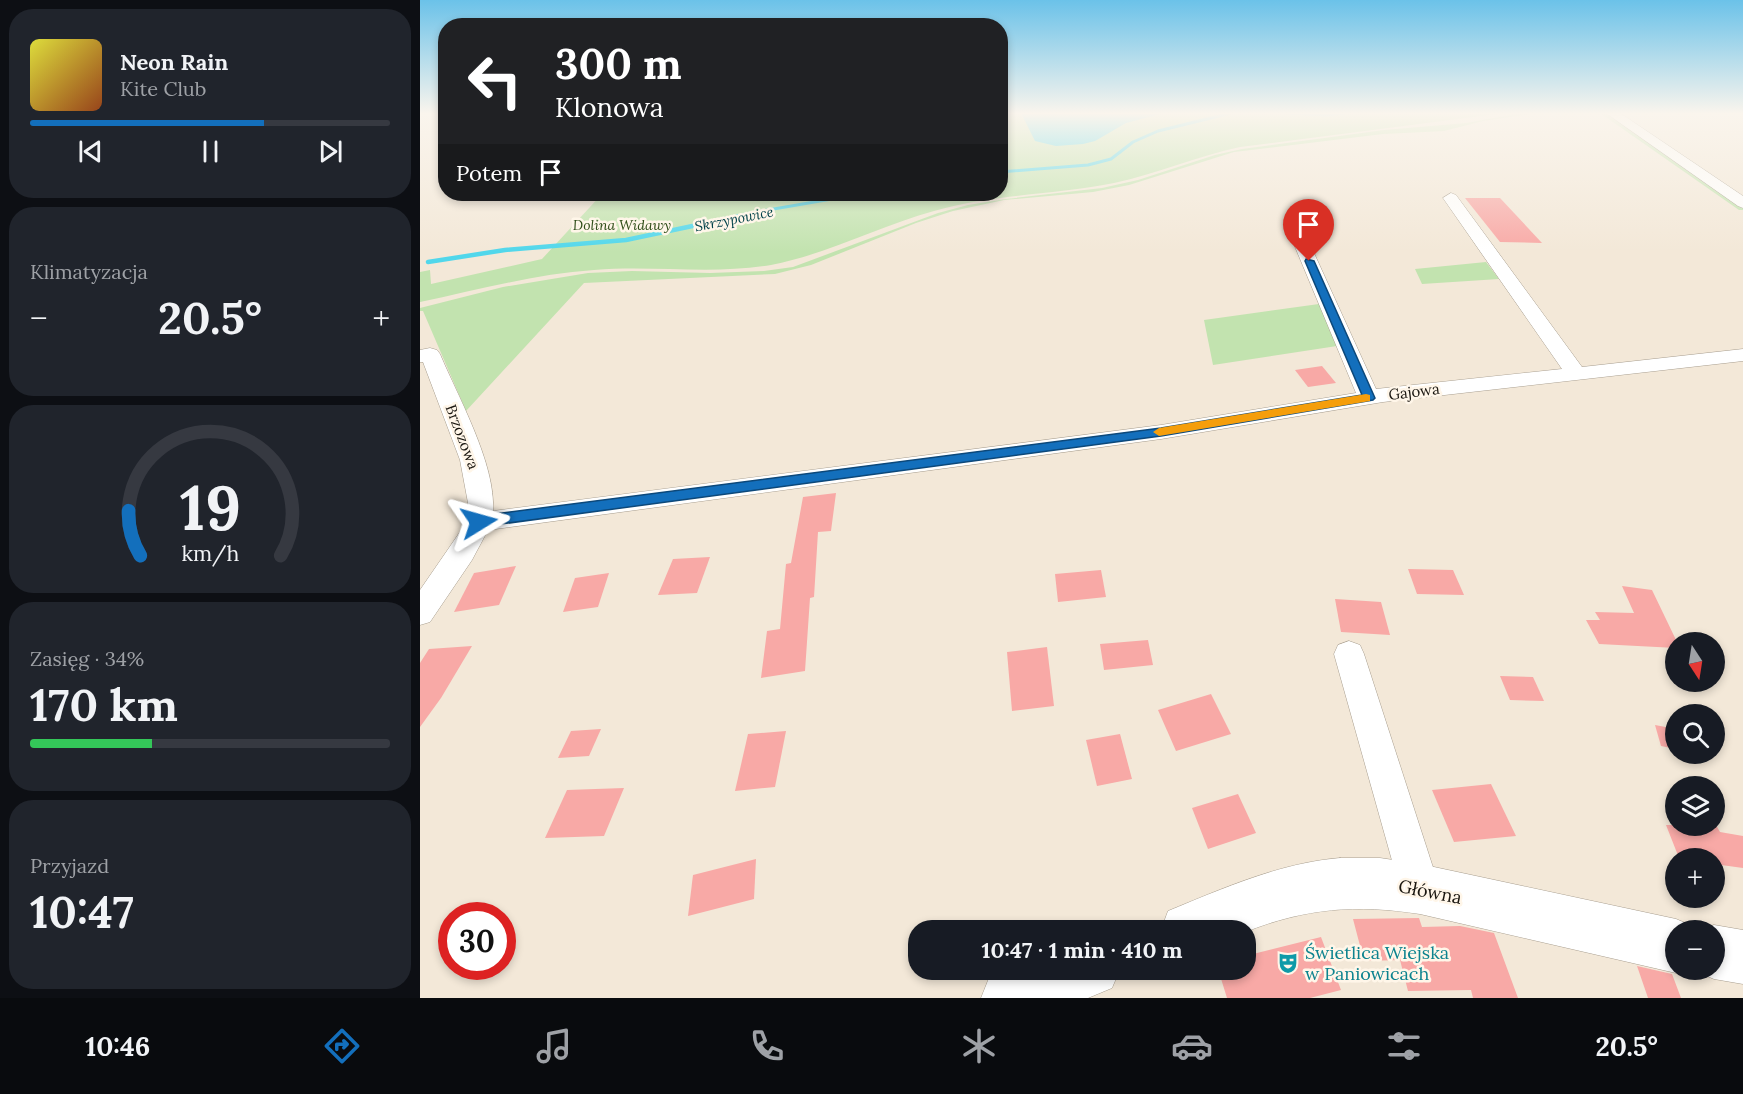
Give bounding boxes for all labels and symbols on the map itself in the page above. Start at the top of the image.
pin [1283,199,1334,261]
water label: Skrzypowice [693,203,775,235]
park label: Dolina Widawy [573,216,671,234]
street label: Gajowa [1387,379,1441,404]
street label: Brzozowa [441,402,484,472]
position arrow [447,490,511,554]
north arrow [1665,632,1725,692]
street label: Główna [1396,874,1464,909]
speed limit sign: 30 [438,902,516,980]
place label: Świetlica Wiejska w Paniowicach [1305,941,1449,985]
theatre icon: Świetlica Wiejska w Paniowicach [1276,951,1300,975]

